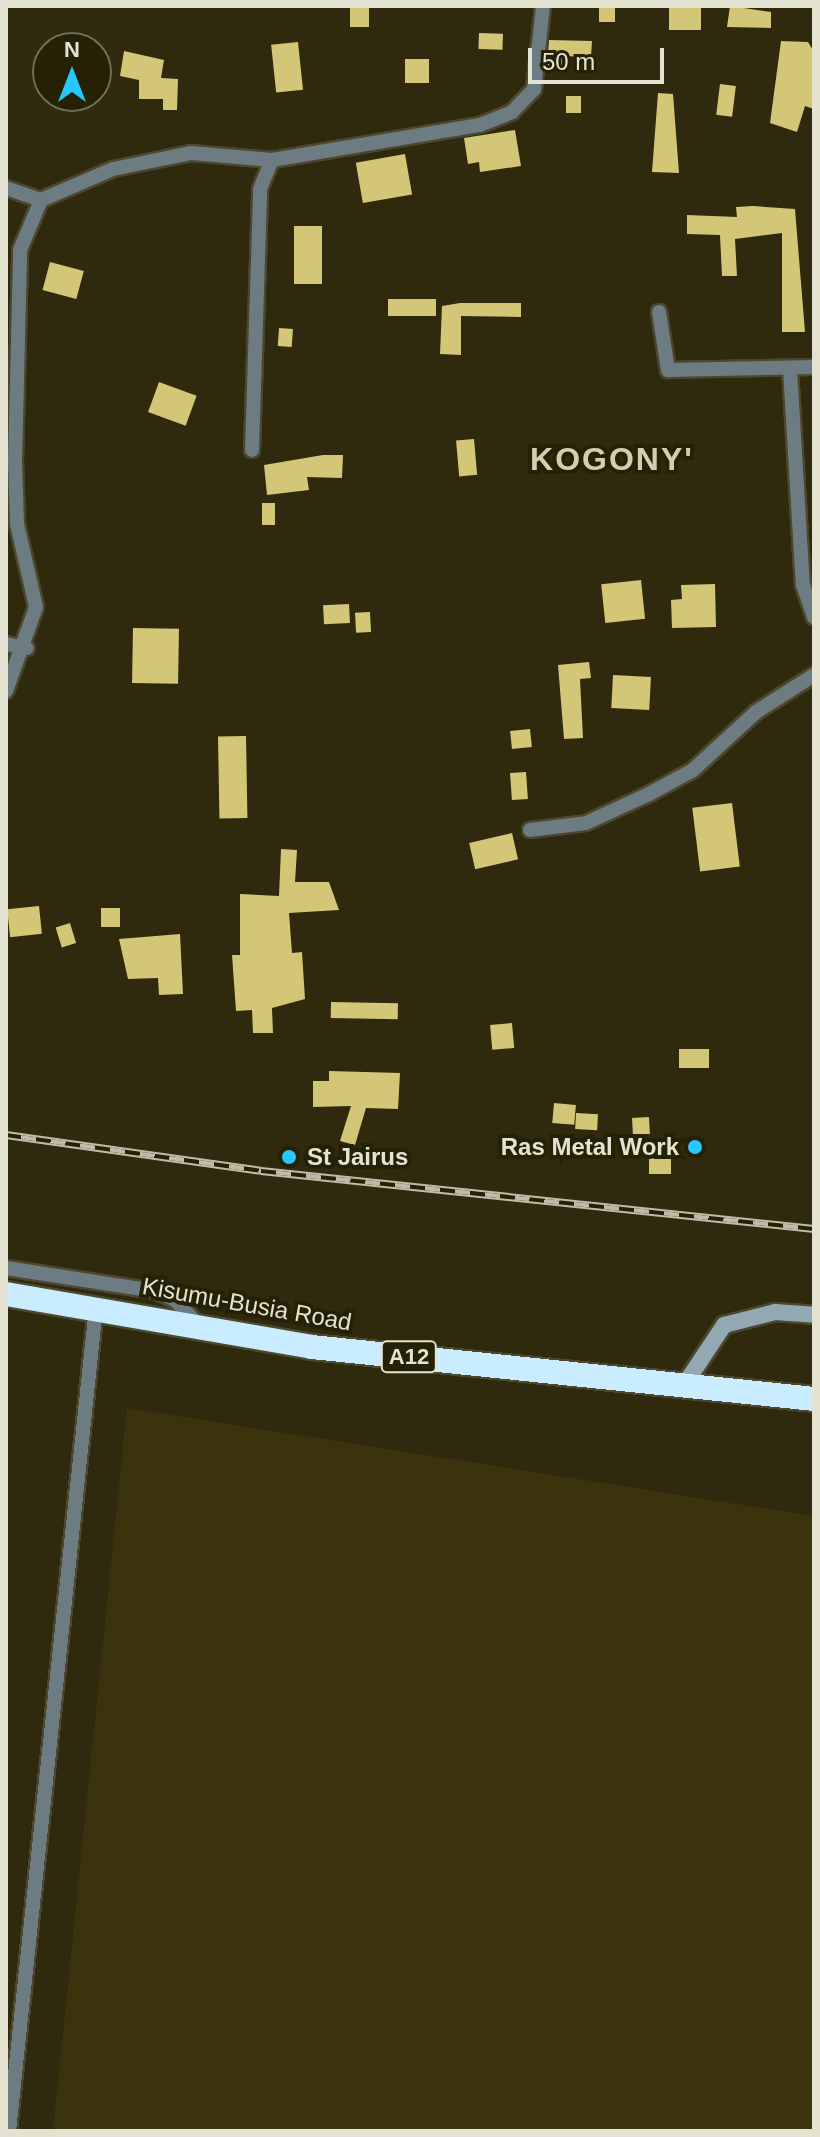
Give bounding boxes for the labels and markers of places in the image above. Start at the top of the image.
place label: Ras Metal Work [501,1133,679,1161]
marker: Ras Metal Work [686,1138,704,1156]
place label: St Jairus [307,1143,408,1171]
marker: St Jairus [278,1146,300,1168]

